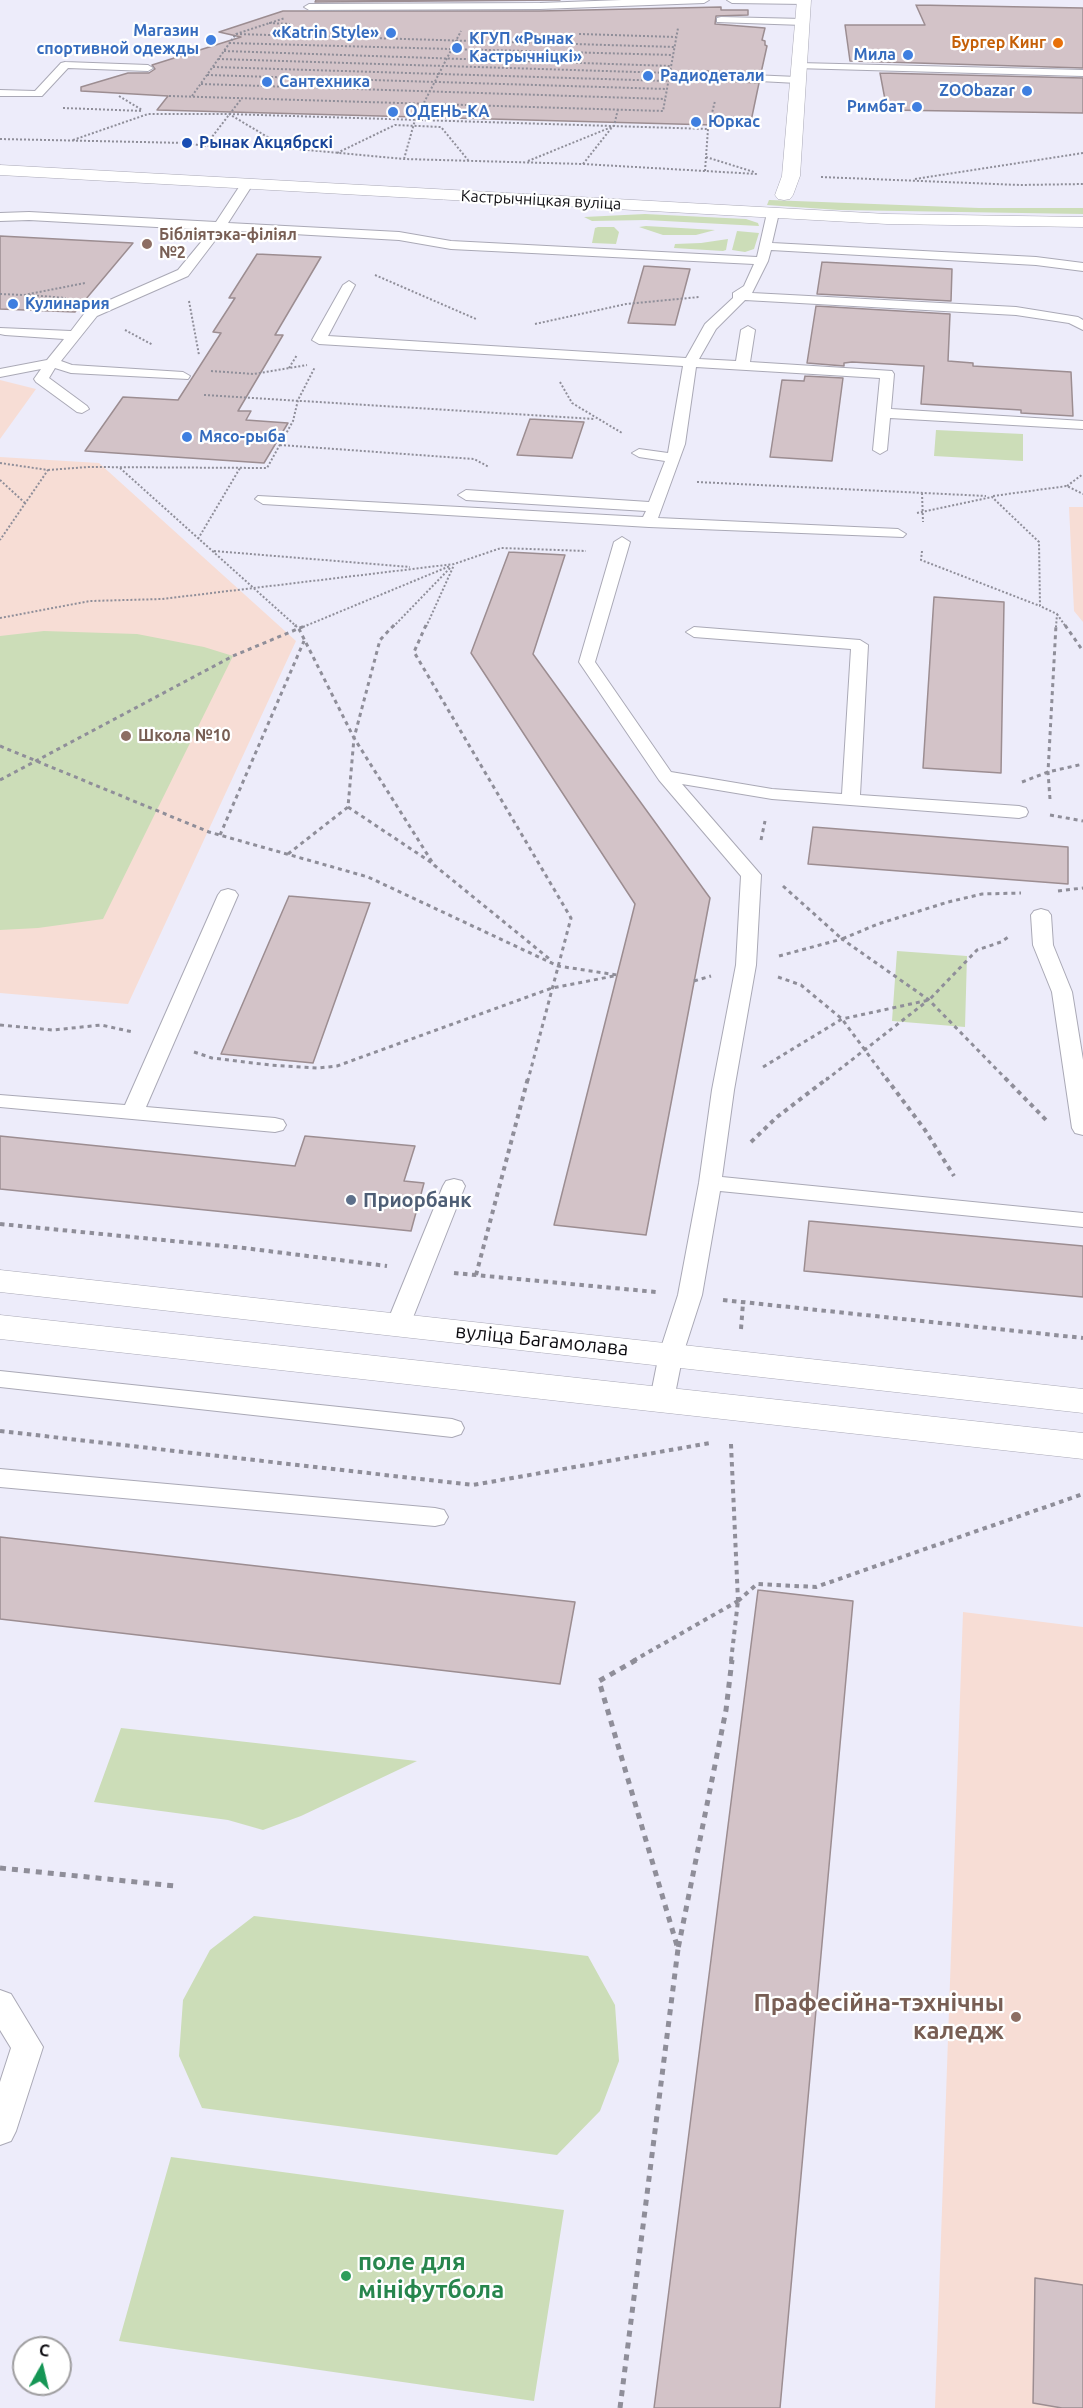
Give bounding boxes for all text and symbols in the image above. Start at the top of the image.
place label: Магазин спортивной одежды [36,21,199,59]
place label: «Katrin Style» [272,23,379,43]
marker: «Katrin Style» [384,26,398,40]
place label: КГУП «Рынак Кастрычніцкі» [469,29,582,67]
marker: Магазин спортивной одежды [204,33,218,47]
place label: Бургер Кинг [951,33,1046,53]
marker: Бургер Кинг [1051,36,1065,50]
marker: КГУП «Рынак Кастрычніцкі» [450,41,464,55]
place label: Мила [853,45,896,65]
marker: Мила [901,48,915,62]
place label: Радиодетали [660,66,765,86]
marker: Радиодетали [641,69,655,83]
place label: Сантехника [279,72,370,92]
marker: Сантехника [260,75,274,89]
place label: ZOObazar [939,81,1015,101]
marker: ZOObazar [1020,84,1034,98]
place label: Римбат [847,97,905,117]
marker: Римбат [910,100,924,114]
place label: ОДЕНЬ-КА [405,102,489,122]
marker: ОДЕНЬ-КА [386,105,400,119]
place label: Юркас [708,112,760,132]
marker: Юркас [689,115,703,129]
place label: Рынак Акцябрскі [199,133,333,153]
marker: Рынак Акцябрскі [180,136,194,150]
street label: Кастрычніцкая вуліца [460,186,622,214]
place label: Бібліятэка-філіял №2 [159,225,297,263]
marker: Бібліятэка-філіял №2 [140,237,154,251]
place label: Кулинария [25,294,110,314]
marker: Кулинария [6,297,20,311]
place label: Мясо-рыба [199,427,286,447]
marker: Мясо-рыба [180,430,194,444]
place label: Школа №10 [138,726,231,746]
marker: Школа №10 [119,729,133,743]
place label: Приорбанк [363,1188,472,1212]
marker: Приорбанк [344,1193,358,1207]
street label: вуліца Багамолава [454,1319,630,1361]
place label: Прафесійна-тэхнічны каледж [753,1989,1004,2045]
marker: Прафесійна-тэхнічны каледж [1009,2010,1023,2024]
place label: поле для мініфутбола [358,2248,504,2304]
marker: поле для мініфутбола [339,2269,353,2283]
north arrow [12,2336,72,2396]
text: С [38,2341,51,2360]

